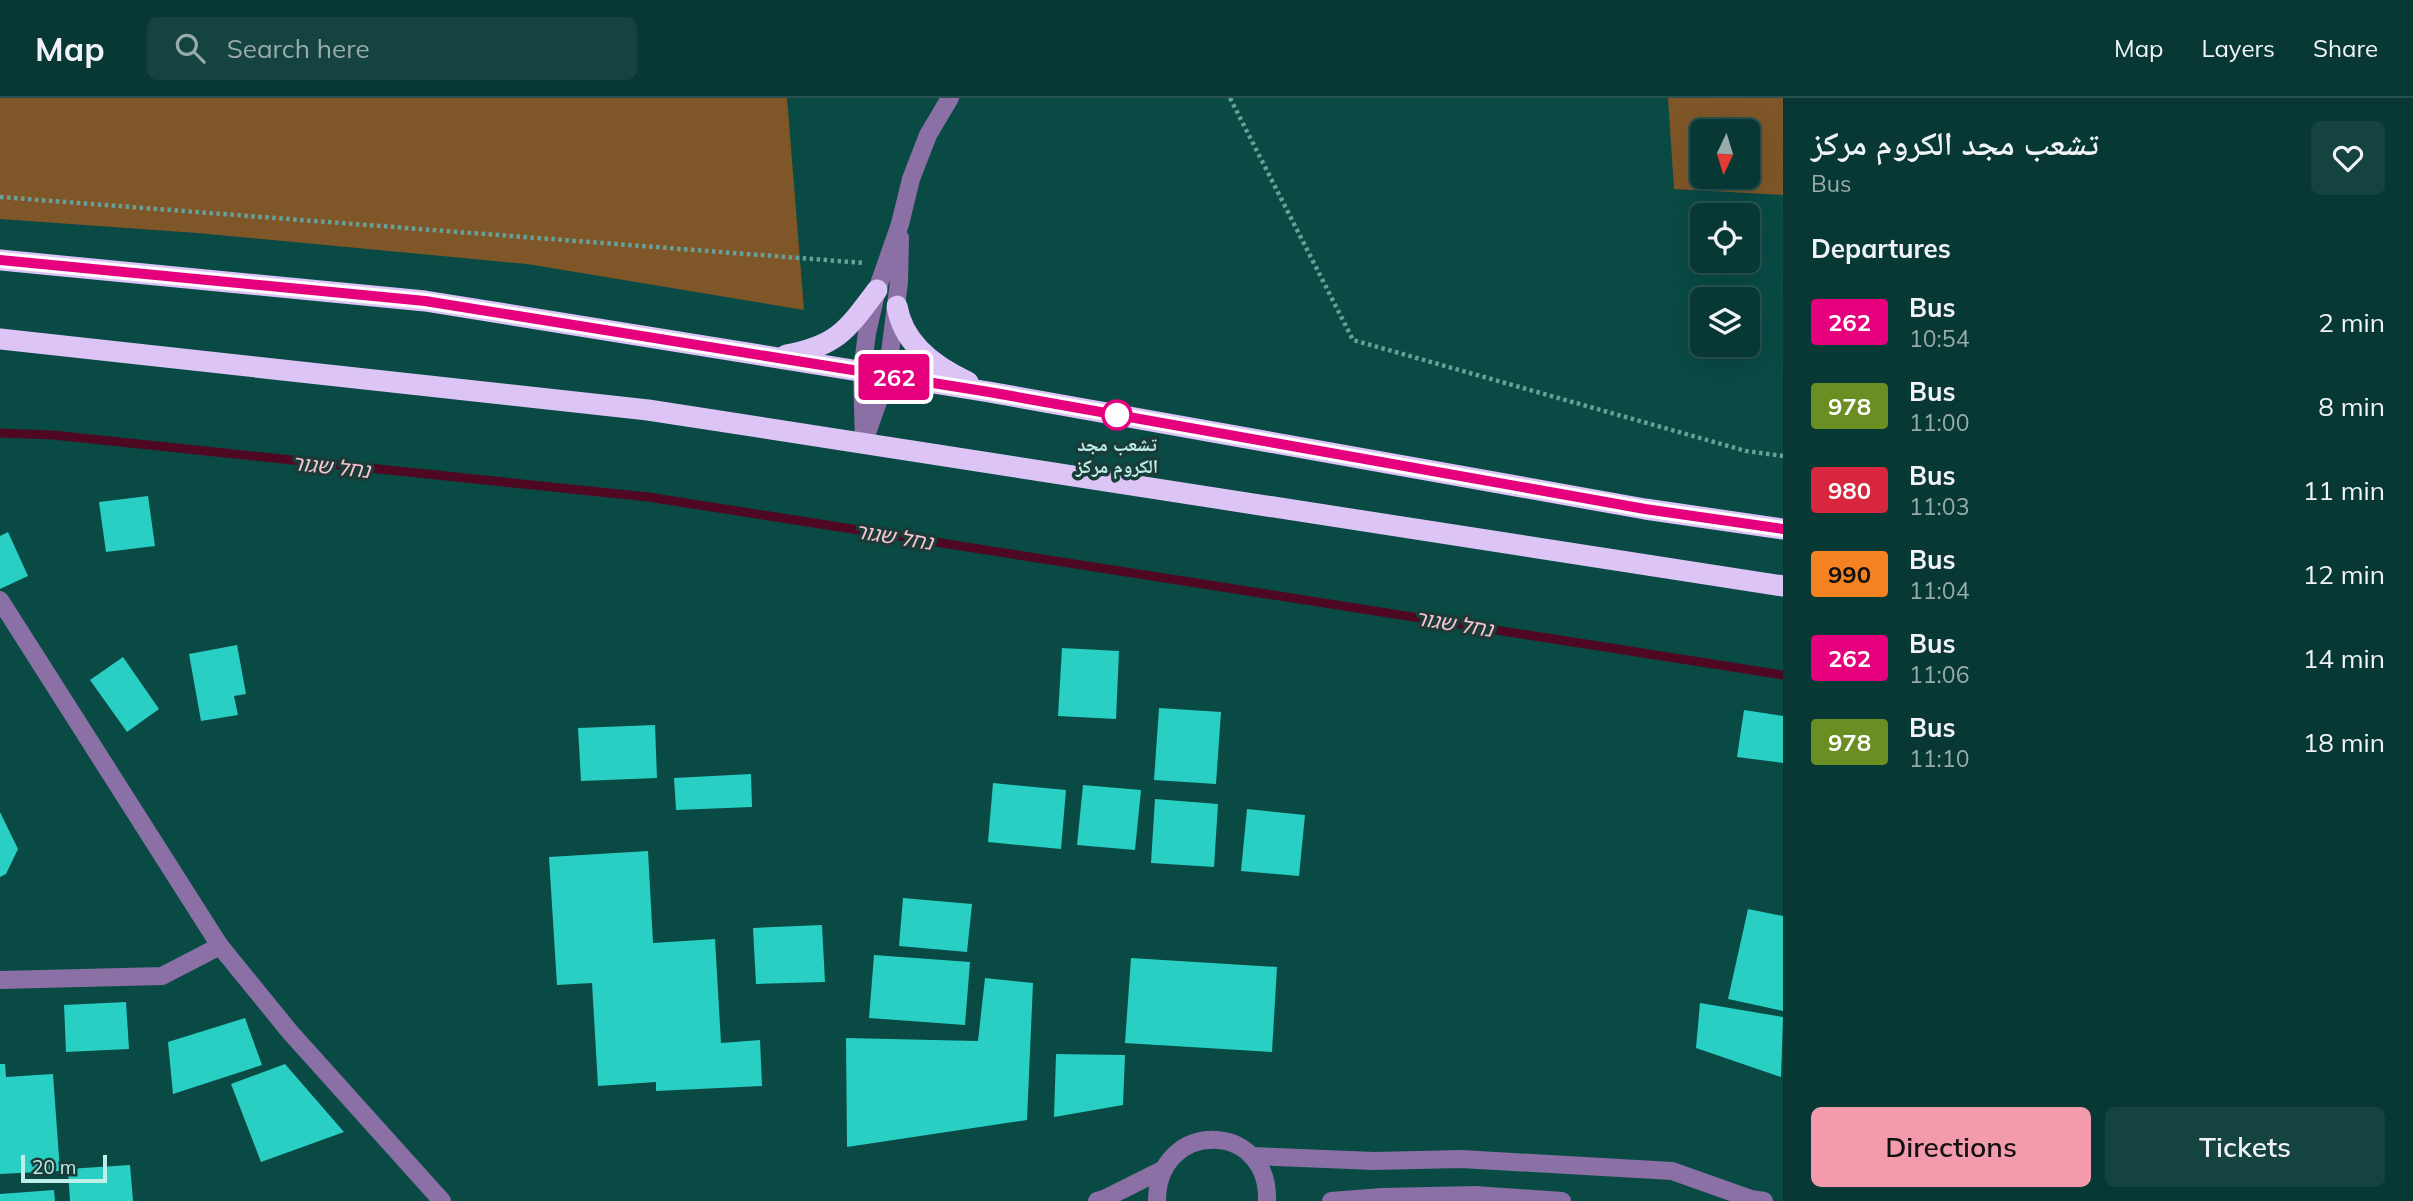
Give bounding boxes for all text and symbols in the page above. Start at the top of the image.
search box [147,17,637,80]
text: Map [35,28,105,69]
icon: search [171,29,209,67]
text: Search here [227,32,370,65]
text: Map [2114,33,2163,63]
text: Layers [2201,33,2275,63]
text: Share [2313,33,2378,63]
north arrow [1690,119,1760,189]
map controls [1690,119,1760,357]
button: heart [2311,121,2385,195]
text: تشعب مجد الكروم مركز [1811,122,2099,163]
text: Bus [1811,169,1851,198]
button: locate [1690,203,1760,273]
text: Departures [1811,232,1951,265]
button: layers [1690,287,1760,357]
text: Bus [1909,291,1955,324]
text: 2 min [2318,306,2385,339]
text: 262 [1828,307,1871,337]
text: 10:54 [1909,324,1969,353]
line badge: 262 [854,354,934,400]
text: 262 [872,362,916,392]
text: Bus [1909,375,1955,408]
text: 8 min [2318,390,2385,423]
text: 978 [1828,391,1871,421]
marker: تشعب مجد الكروم مركز [1102,400,1132,430]
text: 11:00 [1909,408,1969,437]
place label: تشعب مجد الكروم مركز [1075,432,1158,480]
water label: נחל שגור [291,449,373,483]
text: Bus [1909,459,1955,492]
text: 11 min [2303,474,2385,507]
text: 980 [1828,475,1871,505]
text: 11:03 [1909,492,1969,521]
water label: נחל שגור [853,517,937,555]
text: Bus [1909,543,1955,576]
text: 12 min [2303,558,2385,591]
text: 990 [1828,559,1871,589]
text: 11:04 [1909,576,1969,605]
water label: נחל שגור [1413,604,1497,642]
text: Bus [1909,627,1955,660]
text: 14 min [2303,642,2385,675]
text: 262 [1828,643,1871,673]
text: 11:06 [1909,660,1969,689]
text: Bus [1909,711,1955,744]
text: 18 min [2303,726,2385,759]
text: 978 [1828,727,1871,757]
text: 11:10 [1909,744,1969,773]
button: Directions [1811,1107,2091,1187]
button: Tickets [2105,1107,2385,1187]
scale bar [21,1152,107,1184]
text: 20 m [32,1155,76,1179]

